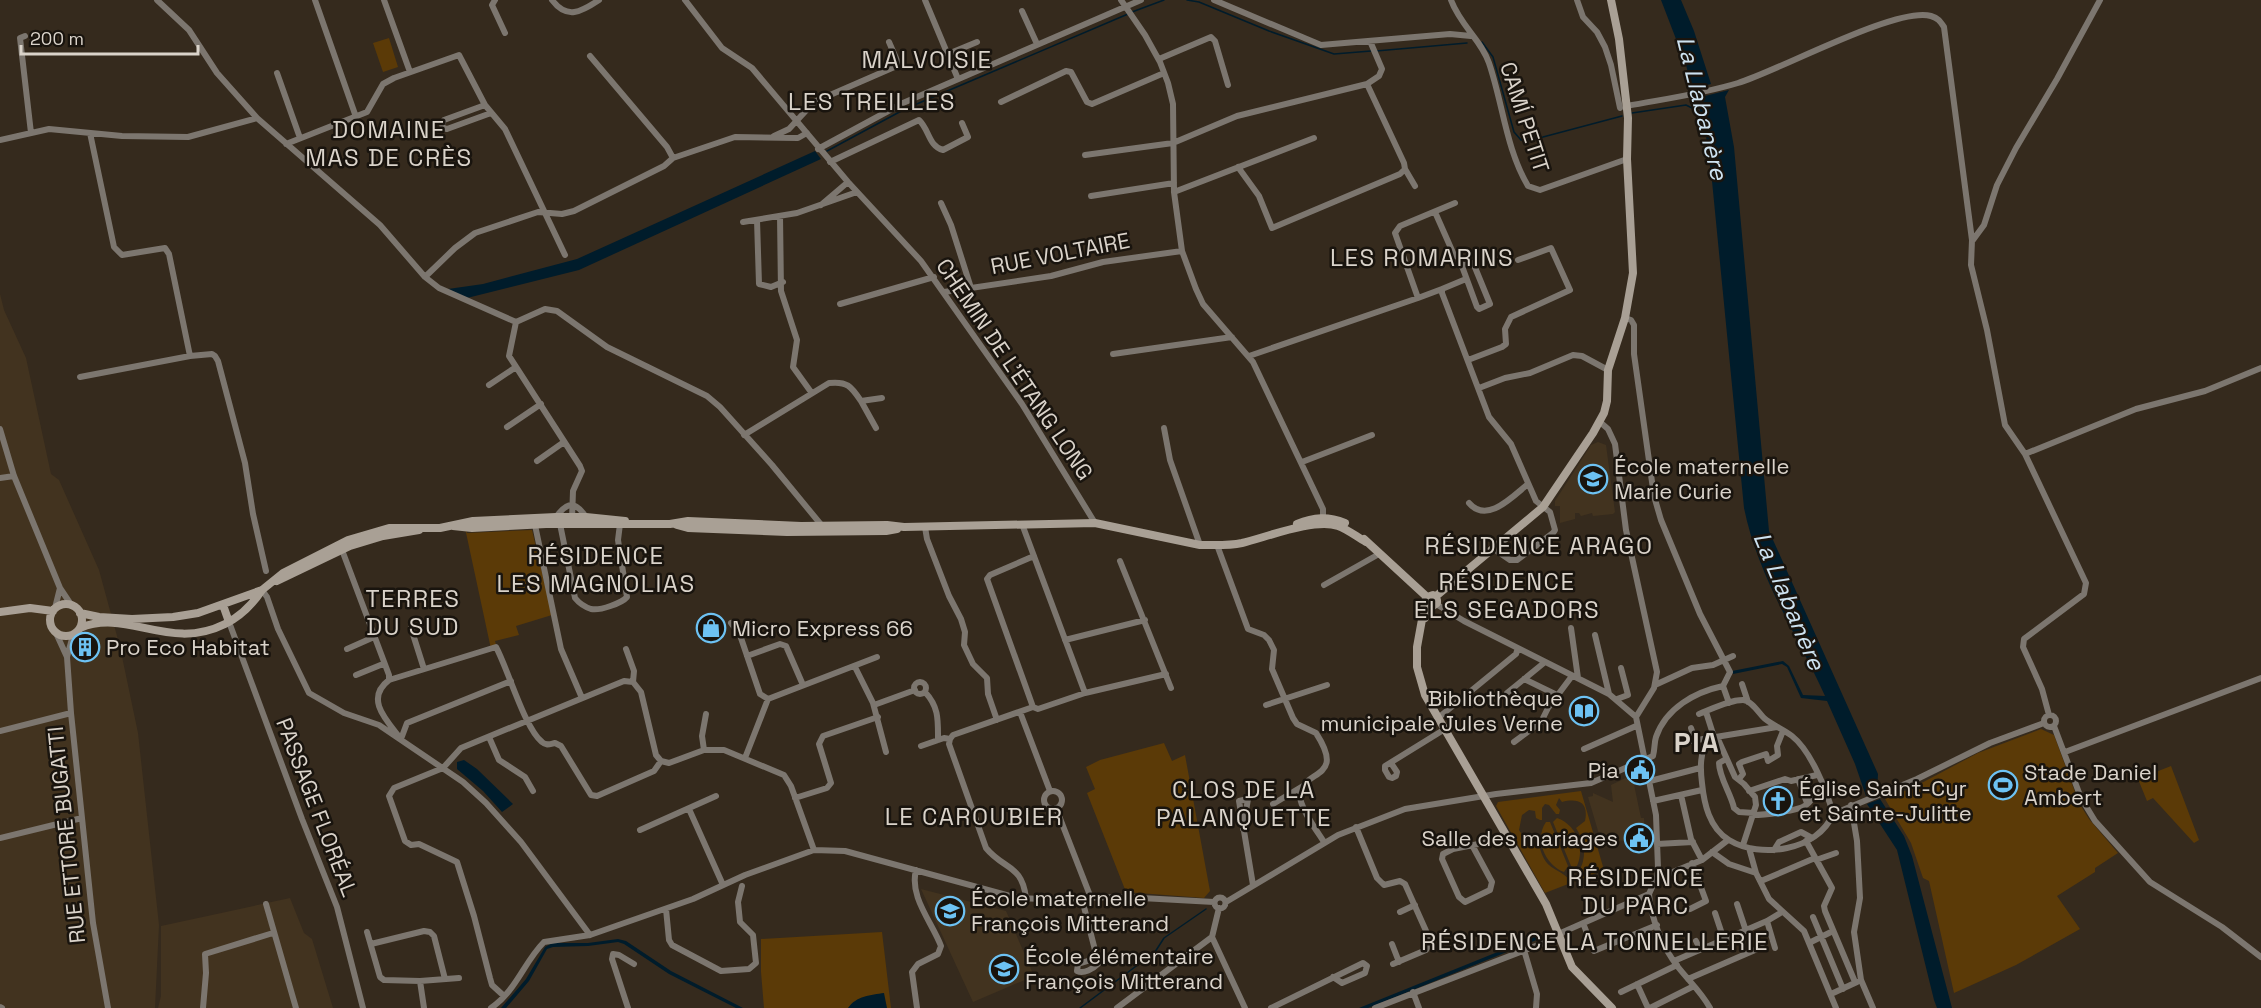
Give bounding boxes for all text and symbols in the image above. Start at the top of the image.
scale bar [21,18,198,56]
text: 200 m [30,27,84,50]
water label: La Llabanère [1670,33,1735,184]
district label: MALVOISIE [861,44,993,75]
street label: CAMÍ PETIT [1494,58,1556,176]
district label: LES TREILLES [788,86,956,117]
district label: DOMAINE MAS DE CRÈS [305,114,473,173]
street label: RUE VOLTAIRE [988,226,1132,280]
district label: LES ROMARINS [1330,242,1514,273]
street label: CHEMIN DE L'ÉTANG LONG [930,253,1100,485]
place label: École maternelle Marie Curie [1614,452,1789,505]
school or university icon: École maternelle Marie Curie [1577,463,1609,495]
water label: La Llabanère [1747,527,1833,675]
district label: RÉSIDENCE ARAGO [1425,530,1653,561]
district label: RÉSIDENCE LES MAGNOLIAS [496,540,696,599]
district label: RÉSIDENCE ELS SEGADORS [1414,566,1600,625]
district label: TERRES DU SUD [365,583,461,642]
shop icon: Micro Express 66 [695,612,727,644]
place label: Micro Express 66 [732,614,913,642]
building icon: Pro Eco Habitat [69,631,101,663]
place label: Pro Eco Habitat [106,633,270,661]
place label: Bibliothèque municipale Jules Verne [1321,684,1563,737]
library icon: Bibliothèque municipale Jules Verne [1568,695,1600,727]
street label: PASSAGE FLORÉAL [270,714,364,900]
district label: PIA [1674,724,1720,760]
street label: RUE ETTORE BUGATTI [41,725,91,945]
public building icon: Pia [1624,754,1656,786]
place label: Pia [1588,756,1619,784]
place label: Stade Daniel Ambert [2024,758,2157,811]
sports icon: Stade Daniel Ambert [1987,769,2019,801]
district label: CLOS DE LA PALANQUETTE [1156,774,1332,833]
place label: Église Saint-Cyr et Sainte-Julitte [1799,774,1972,827]
church icon: Église Saint-Cyr et Sainte-Julitte [1762,785,1794,817]
district label: LE CAROUBIER [885,801,1063,832]
public building icon: Salle des mariages [1623,822,1655,854]
place label: Salle des mariages [1422,824,1618,852]
district label: RÉSIDENCE DU PARC [1567,862,1705,921]
place label: École maternelle François Mitterand [971,884,1169,937]
school or university icon: École maternelle François Mitterand [934,895,966,927]
district label: RÉSIDENCE LA TONNELLERIE [1421,926,1769,957]
place label: École élémentaire François Mitterand [1025,942,1223,995]
school or university icon: École élémentaire François Mitterand [988,953,1020,985]

